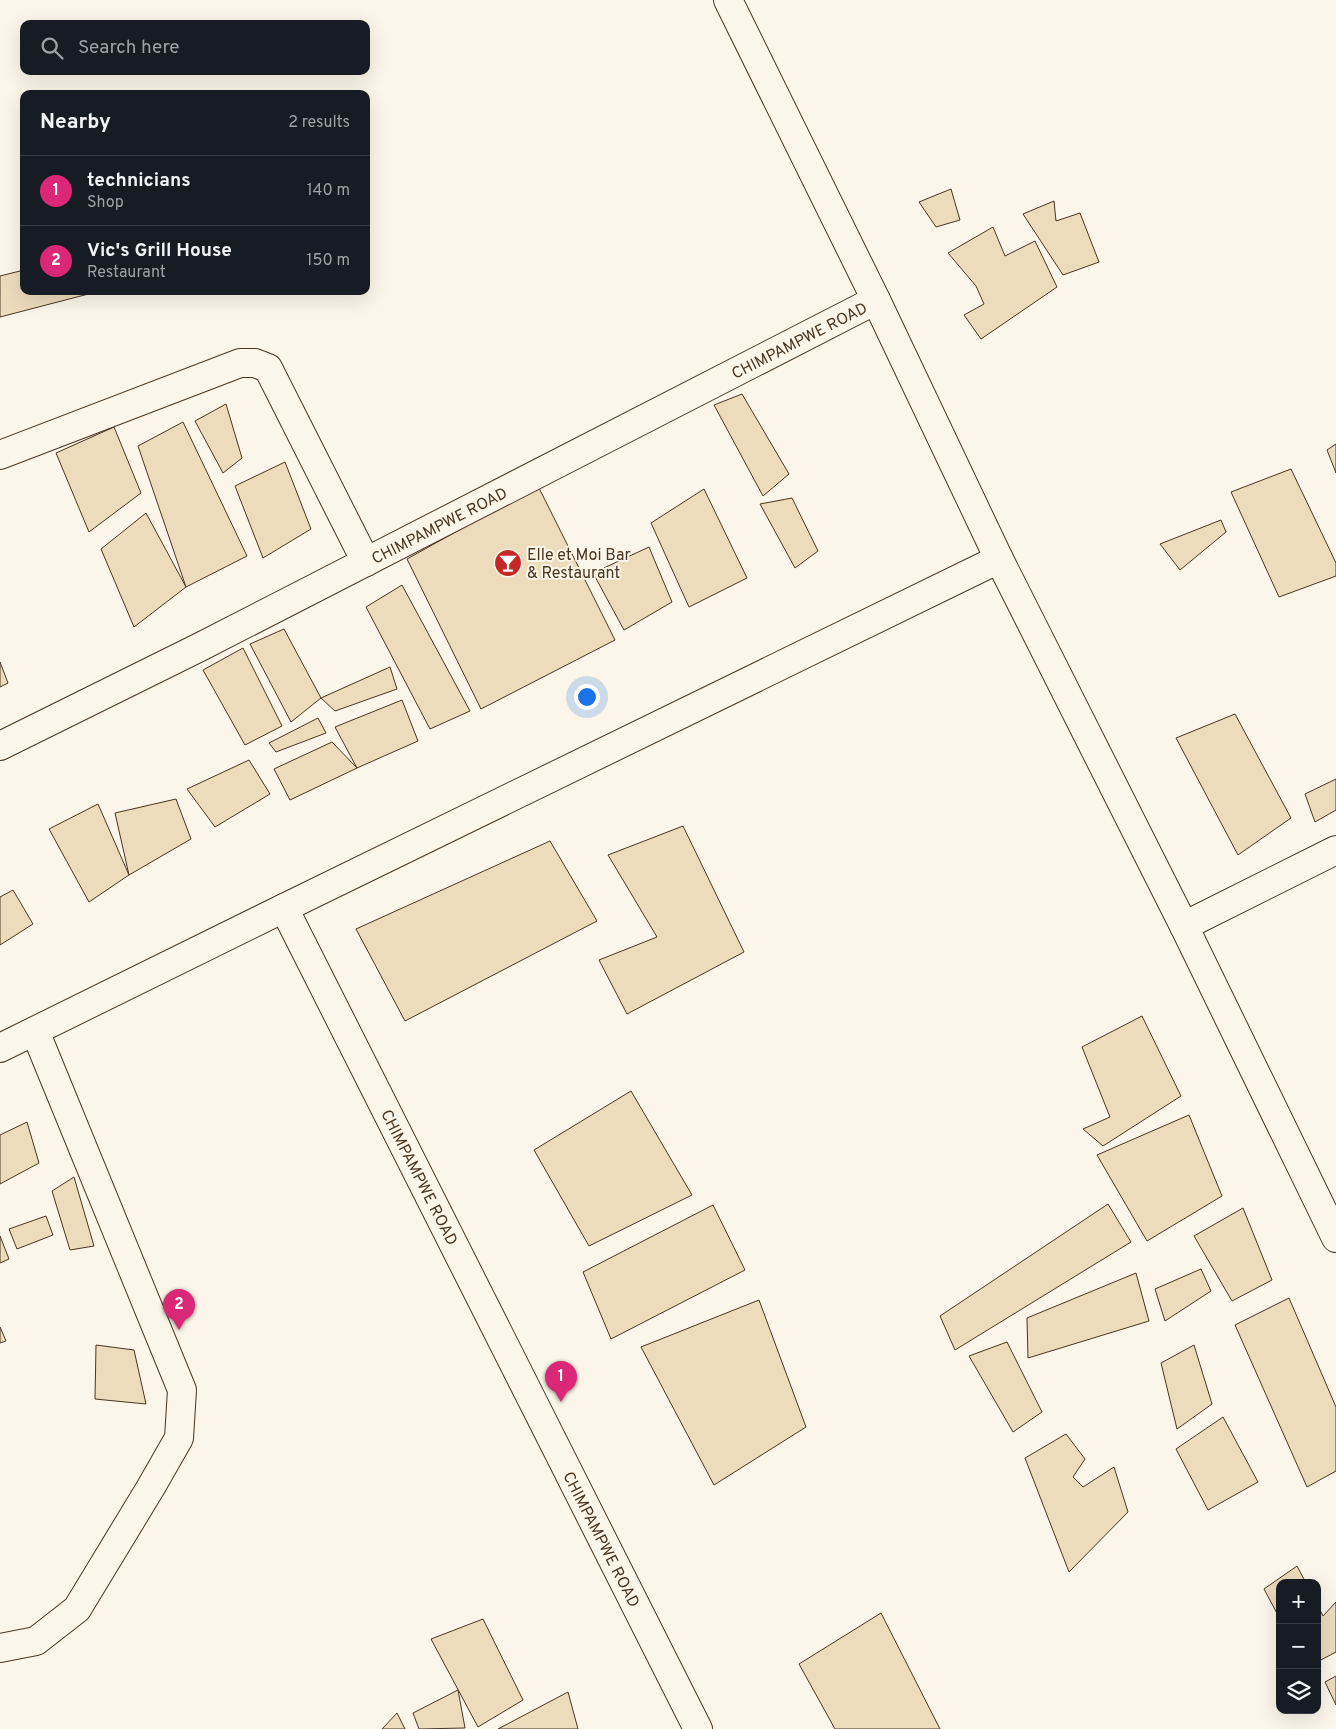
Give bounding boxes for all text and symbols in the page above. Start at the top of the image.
search box [20,20,370,75]
icon: search [38,34,66,62]
text: Search here [78,36,180,60]
text: Nearby [40,109,111,136]
text: 2 results [288,113,350,133]
text: technicians [87,169,191,193]
text: 1 [53,181,59,201]
text: 140 m [307,181,350,201]
text: Shop [87,193,124,213]
text: Vic's Grill House [87,239,232,263]
text: 2 [51,251,61,271]
text: 150 m [307,251,350,271]
text: Restaurant [87,263,166,283]
street label: CHIMPAMPWE ROAD [729,299,871,385]
street label: CHIMPAMPWE ROAD [369,484,511,570]
place label: Elle et Moi Bar & Restaurant [527,546,631,584]
bar icon: Elle et Moi Bar & Restaurant [493,548,523,578]
your location [574,684,600,710]
street label: CHIMPAMPWE ROAD [375,1107,461,1249]
pin: 2 [163,1289,195,1330]
pin: 1 [545,1361,577,1402]
street label: CHIMPAMPWE ROAD [557,1469,643,1611]
map controls [1276,1579,1321,1714]
button: + [1276,1579,1321,1624]
button: − [1276,1624,1321,1669]
button: layers [1276,1669,1321,1714]

